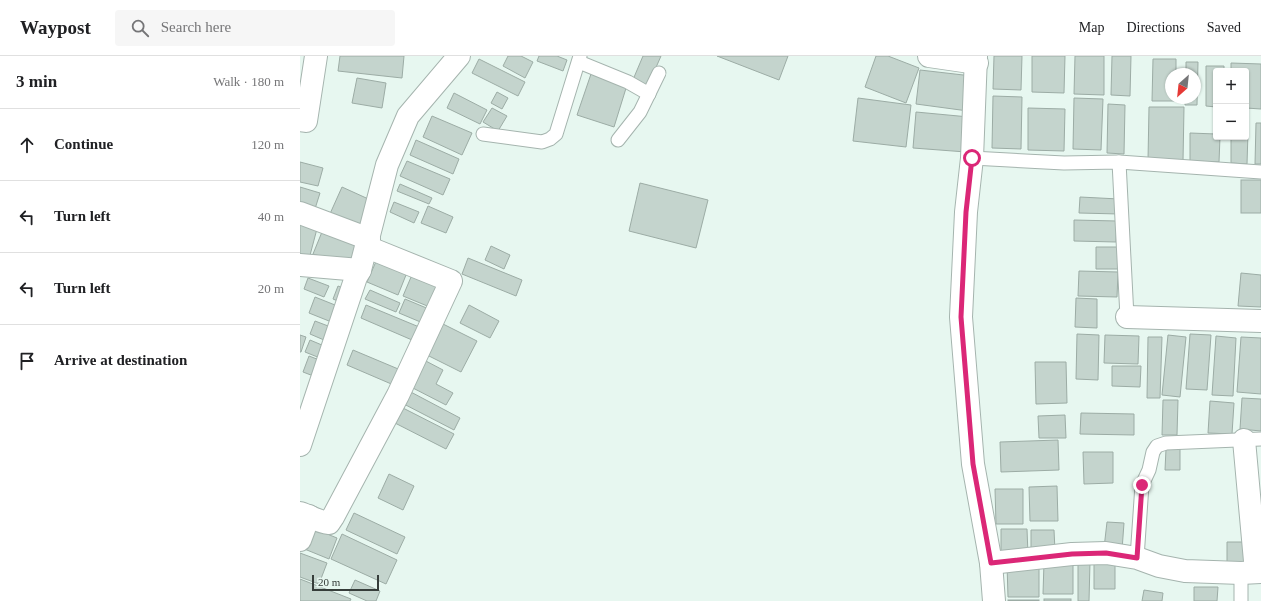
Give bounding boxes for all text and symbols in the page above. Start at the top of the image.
search box [115,10,395,46]
text: Waypost [20,17,91,38]
icon: search [129,17,151,39]
text: Search here [161,19,231,35]
text: Map [1079,20,1104,35]
text: Directions [1126,20,1185,35]
text: Saved [1207,20,1241,35]
north arrow [1165,68,1201,104]
map controls [1213,68,1249,140]
button: + [1213,68,1249,104]
text: 3 min [16,72,57,91]
text: Walk · 180 m [213,74,284,89]
button: − [1213,104,1249,140]
icon: ahead [16,134,38,156]
text: Continue [54,136,113,152]
text: 120 m [251,137,284,152]
route start [963,149,981,167]
icon: left [16,206,38,228]
text: Turn left [54,208,111,224]
text: 40 m [258,209,284,224]
icon: left [16,278,38,300]
text: Turn left [54,280,111,296]
text: 20 m [258,281,284,296]
icon: arrive [16,350,38,372]
text: Arrive at destination [54,352,187,368]
route end [1133,476,1151,494]
scale bar [312,573,379,592]
text: 20 m [318,576,340,588]

